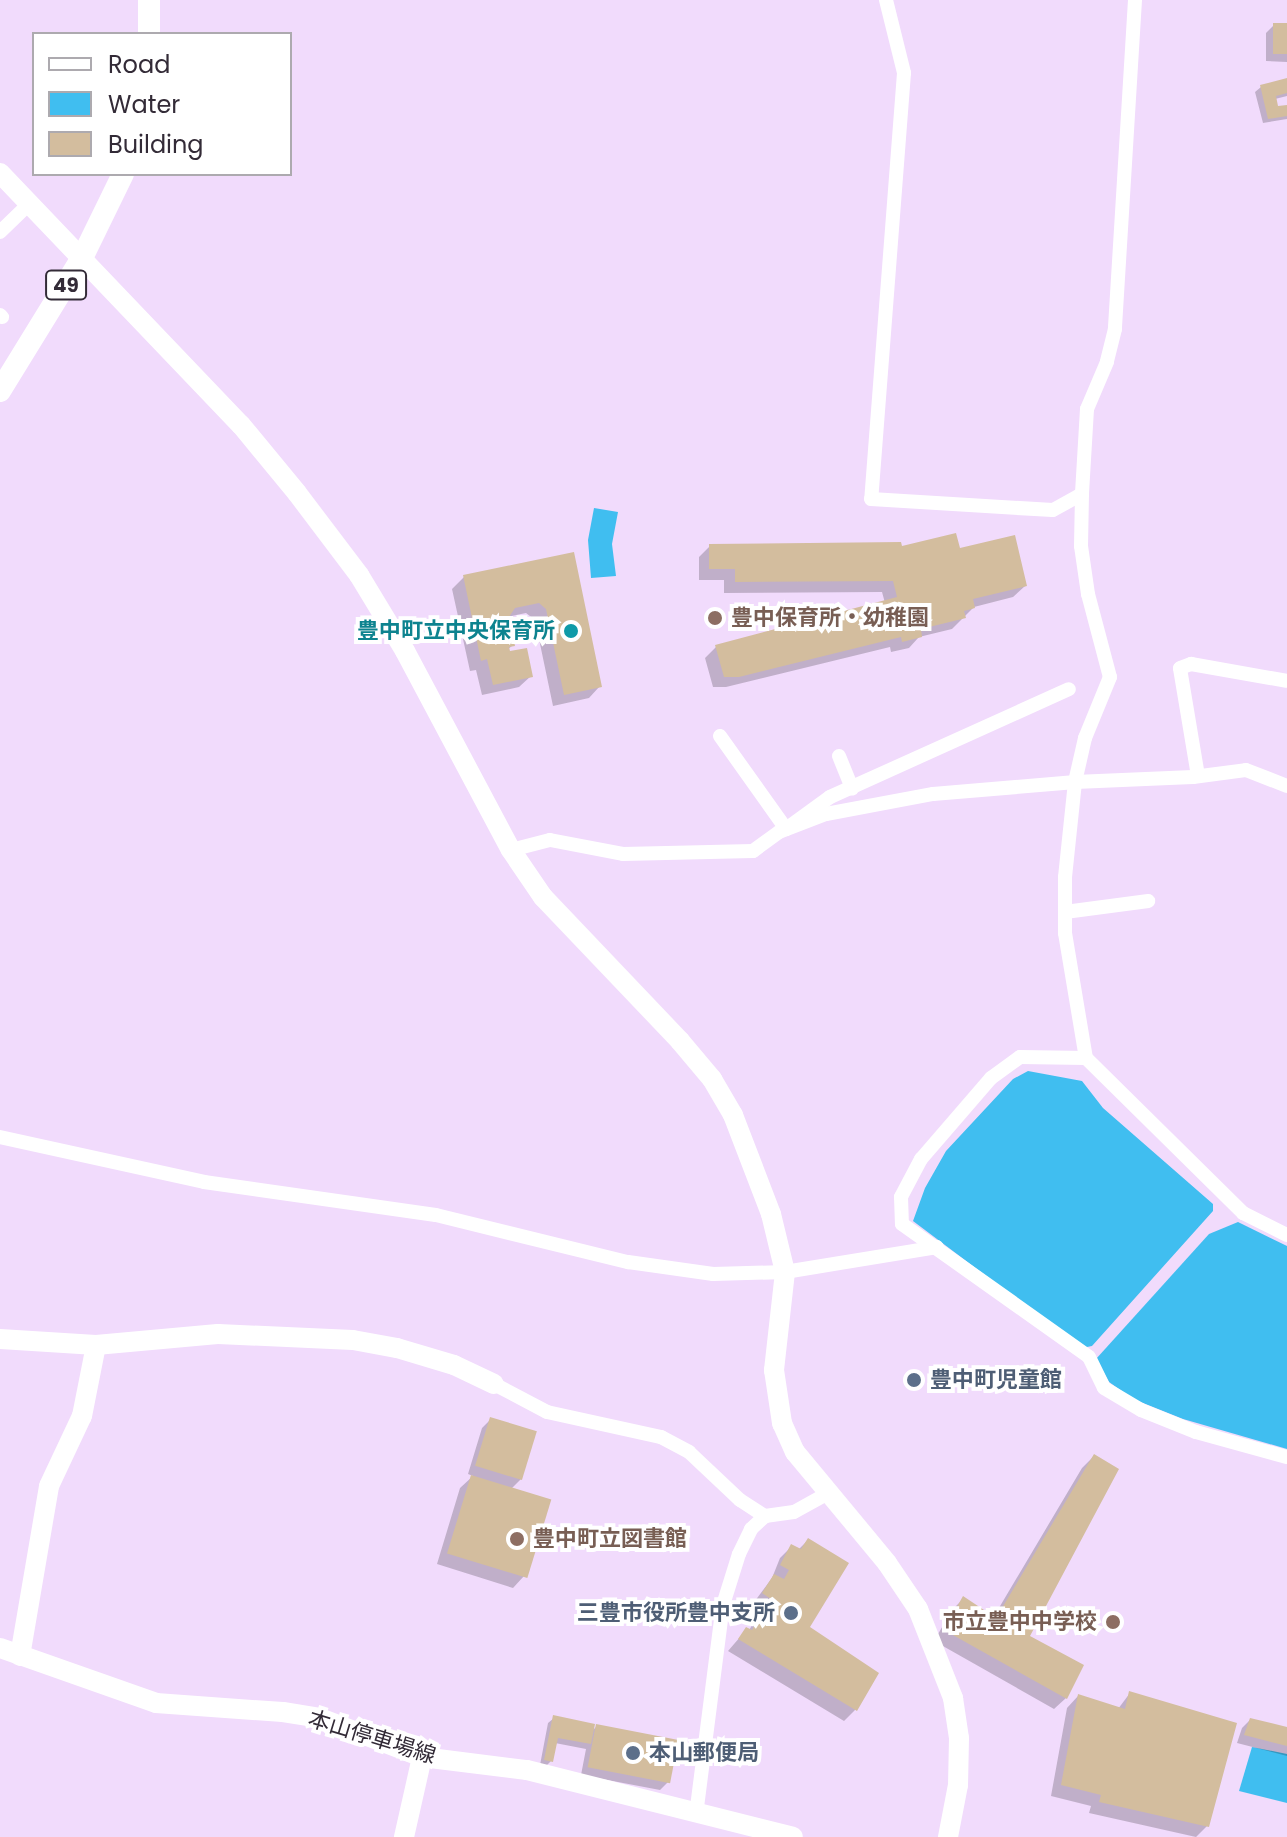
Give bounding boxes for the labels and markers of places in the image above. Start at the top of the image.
place label: 豊中保育所・幼稚園 [731,605,929,631]
marker: 豊中保育所・幼稚園 [706,609,724,627]
place label: 豊中町立中央保育所 [357,618,555,644]
marker: 豊中町立中央保育所 [562,622,580,640]
place label: 豊中町児童館 [930,1367,1062,1393]
marker: 豊中町児童館 [905,1371,923,1389]
place label: 豊中町立図書館 [533,1526,687,1552]
marker: 豊中町立図書館 [508,1530,526,1548]
place label: 三豊市役所豊中支所 [577,1600,775,1626]
marker: 三豊市役所豊中支所 [782,1604,800,1622]
place label: 市立豊中中学校 [943,1609,1097,1635]
marker: 市立豊中中学校 [1104,1613,1122,1631]
place label: 本山郵便局 [649,1740,759,1766]
marker: 本山郵便局 [624,1744,642,1762]

